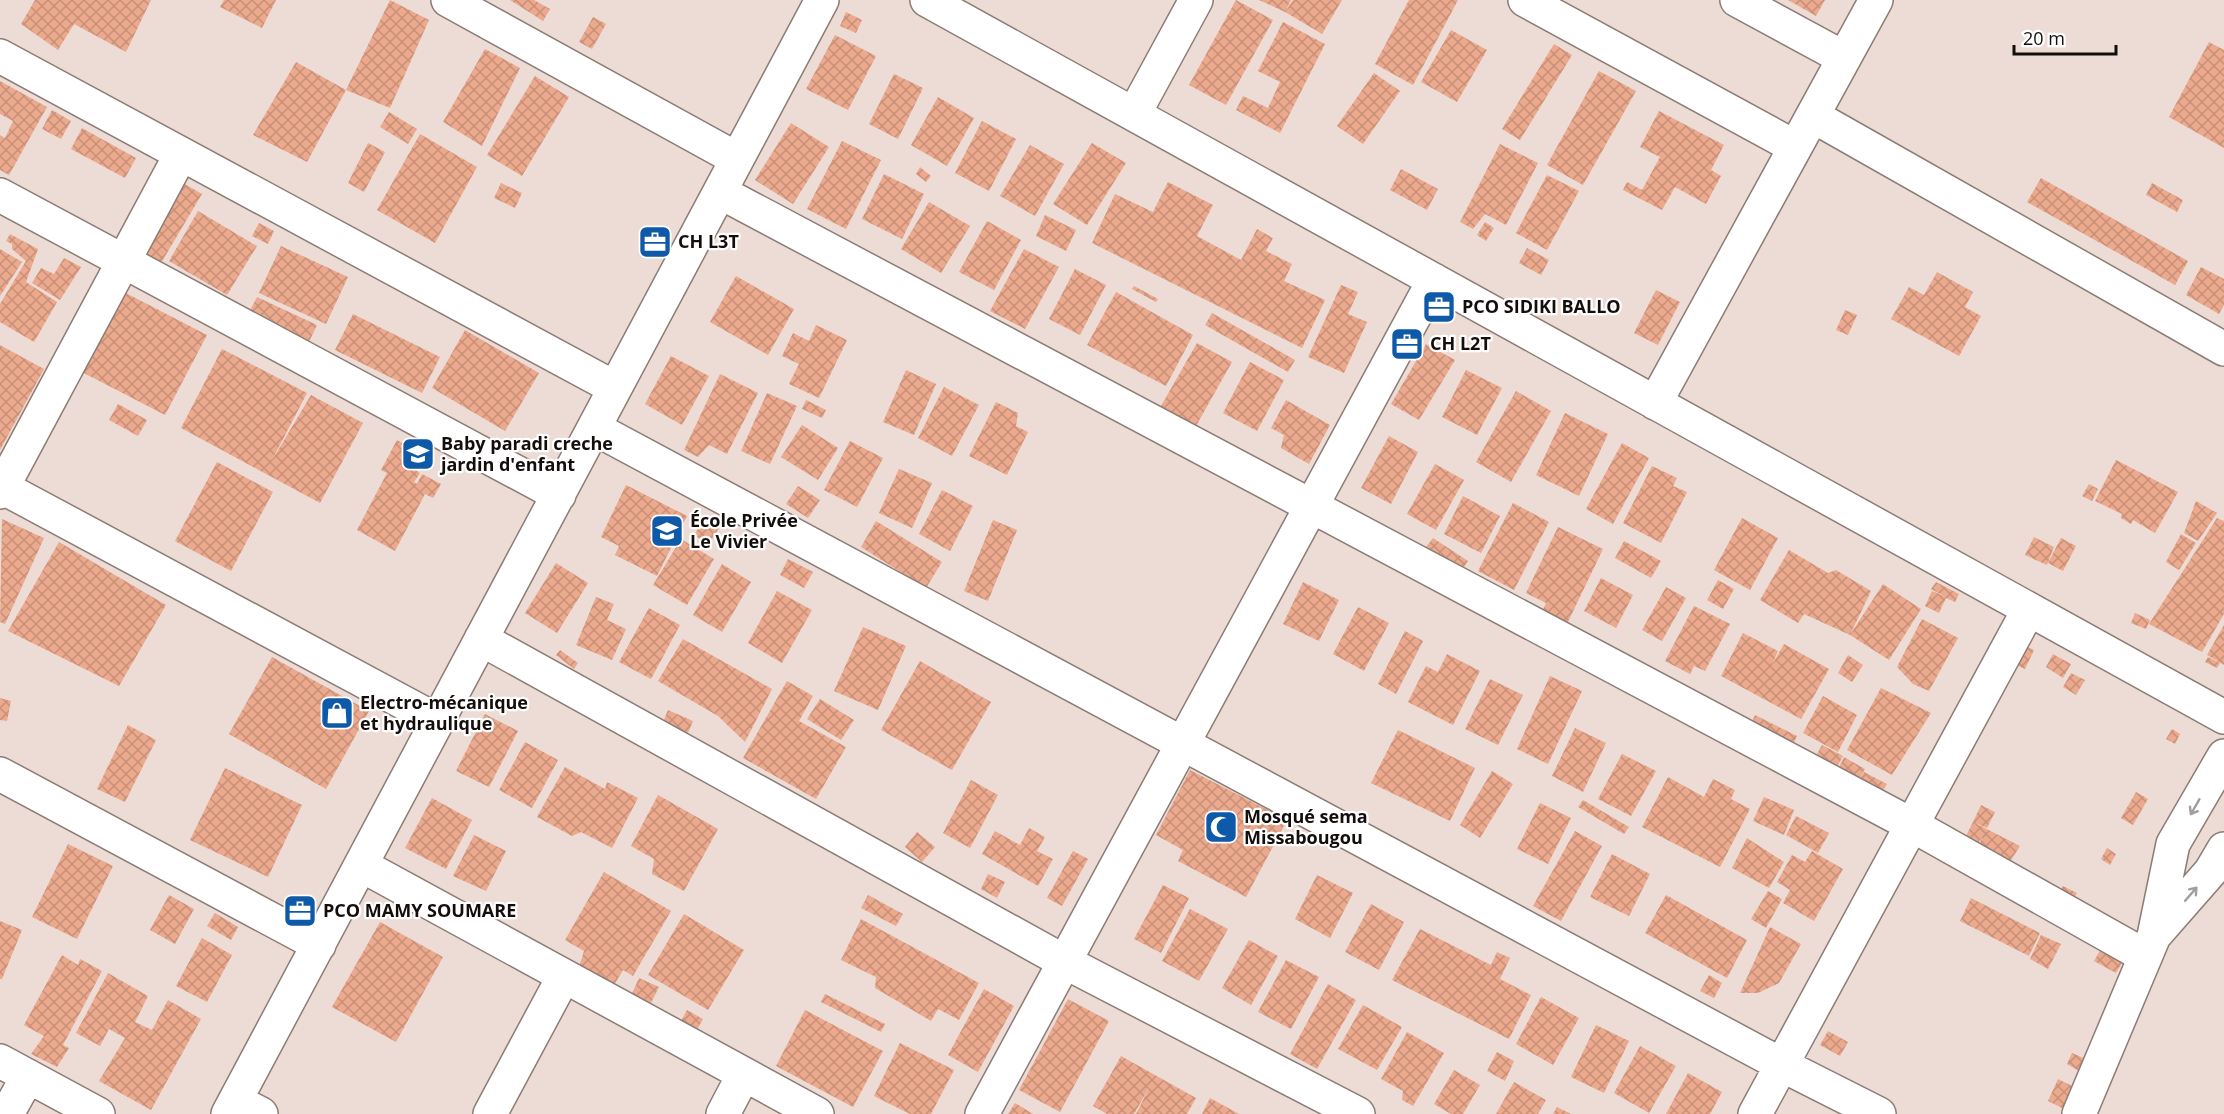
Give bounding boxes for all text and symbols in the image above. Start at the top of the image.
scale bar [2014,18,2116,56]
text: 20 m [2023,26,2065,50]
office icon: CH L3T [637,224,673,260]
place label: CH L3T [678,229,739,253]
office icon: PCO SIDIKI BALLO [1421,289,1457,325]
place label: PCO SIDIKI BALLO [1462,294,1621,318]
office icon: CH L2T [1389,326,1425,362]
place label: CH L2T [1430,331,1491,355]
place label: Baby paradi creche jardin d'enfant [439,431,613,476]
school or university icon: Baby paradi creche jardin d'enfant [400,436,436,472]
place label: École Privée Le Vivier [690,508,798,553]
school or university icon: École Privée Le Vivier [649,513,685,549]
place label: Electro-mécanique et hydraulique [360,690,528,735]
shop icon: Electro-mécanique et hydraulique [319,695,355,731]
one-way arrow [2189,798,2201,815]
place label: Mosqué sema Missabougou [1244,804,1368,849]
mosque icon: Mosqué sema Missabougou [1203,809,1239,845]
one-way arrow [2184,887,2198,902]
office icon: PCO MAMY SOUMARE [282,893,318,929]
place label: PCO MAMY SOUMARE [323,898,516,922]

